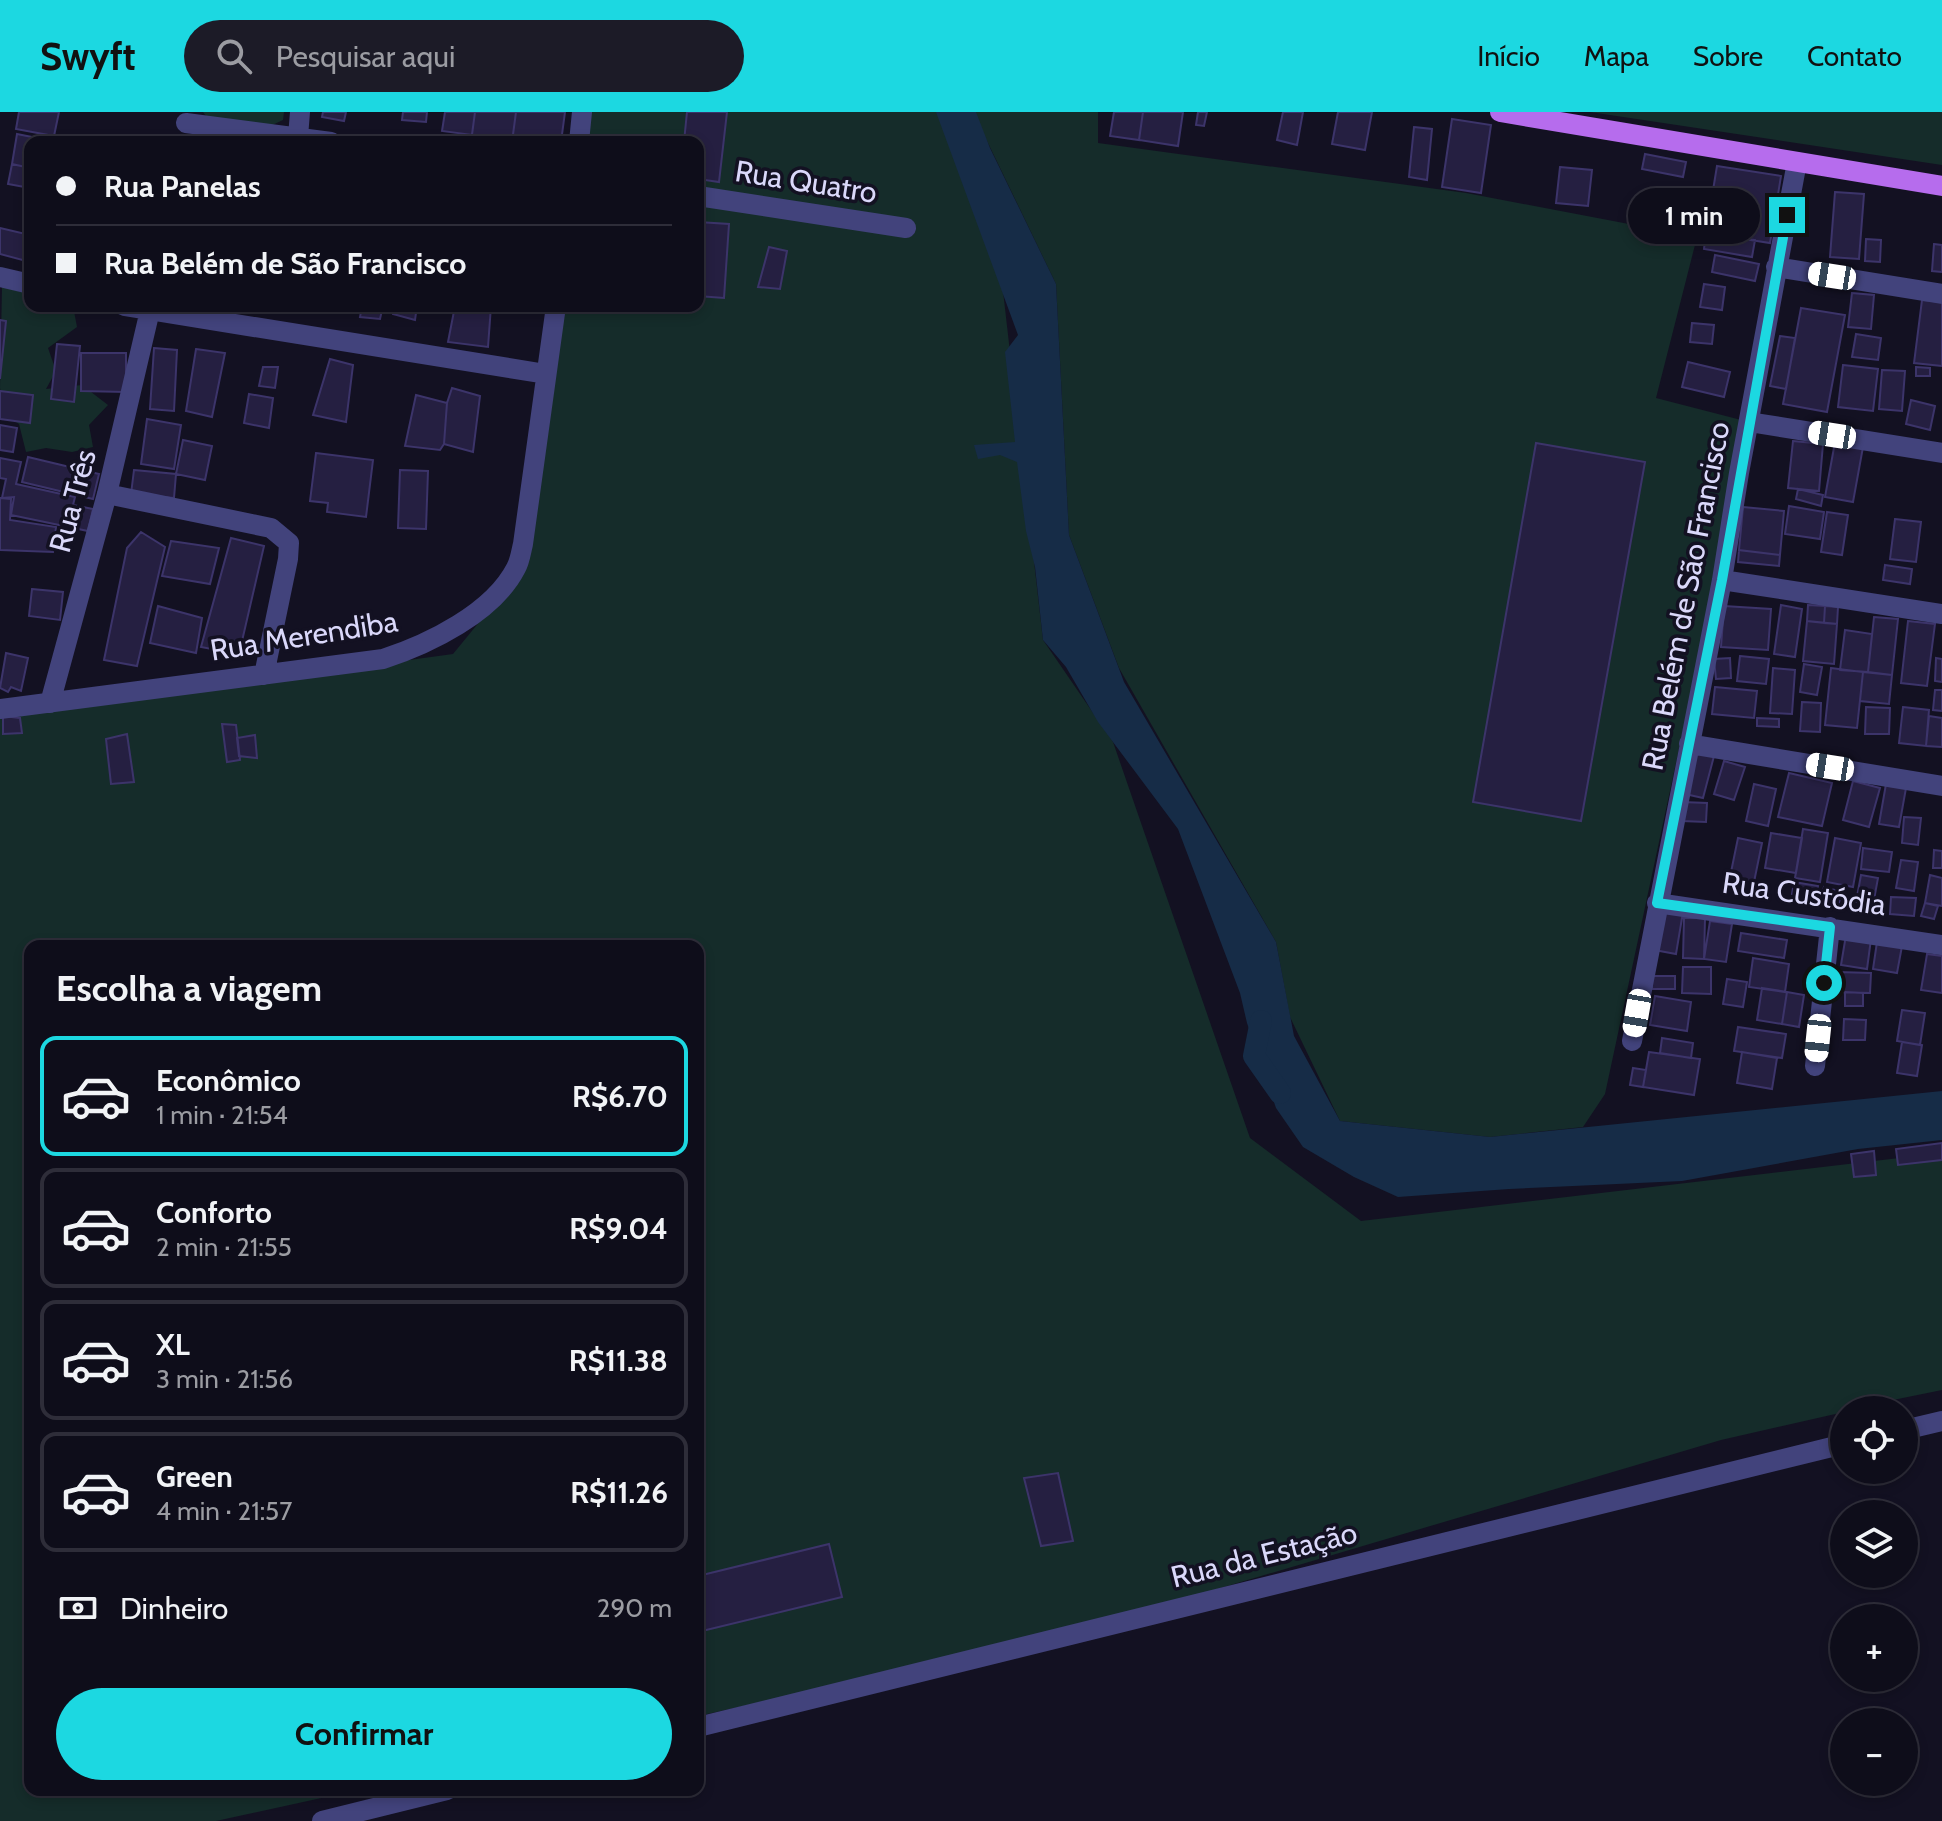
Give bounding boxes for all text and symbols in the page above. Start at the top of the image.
search box [184,20,744,92]
text: Swyft [40,33,136,80]
icon: search [212,34,256,78]
text: Pesquisar aqui [276,38,455,75]
text: Início [1477,39,1540,73]
text: Mapa [1584,39,1649,73]
text: Sobre [1693,39,1763,73]
text: Contato [1807,39,1902,73]
street label: Rua Quatro [733,152,880,211]
text: Rua Panelas [104,168,261,205]
callout: 1 min [1627,187,1759,243]
route end [1769,197,1805,233]
text: 1 min [1665,200,1723,232]
text: Rua Belém de São Francisco [104,245,466,282]
car [1806,260,1858,292]
street label: Rua Belém de São Francisco [1634,419,1737,773]
car [1806,419,1858,451]
street label: Rua Três [41,445,104,556]
street label: Rua Merendiba [208,602,401,669]
car [1804,751,1856,783]
street label: Rua Custódia [1720,864,1889,923]
route start [1806,965,1842,1001]
text: Escolha a viagem [56,966,322,1010]
car [1621,987,1653,1039]
car [1804,1013,1832,1063]
icon: car [60,1060,132,1132]
text: Econômico [156,1062,301,1099]
text: R$6.70 [572,1078,668,1115]
text: 1 min · 21:54 [156,1099,288,1131]
icon: car [60,1192,132,1264]
text: Conforto [156,1194,272,1231]
text: R$9.04 [569,1210,668,1247]
text: 2 min · 21:55 [156,1231,292,1263]
icon: car [60,1324,132,1396]
text: XL [156,1326,190,1363]
text: R$11.38 [569,1342,668,1379]
text: 3 min · 21:56 [156,1363,293,1395]
map controls [1830,1396,1918,1796]
button: locate [1830,1396,1918,1484]
icon: car [60,1456,132,1528]
text: Green [156,1458,233,1495]
text: R$11.26 [570,1474,668,1511]
text: 4 min · 21:57 [156,1495,292,1527]
button: layers [1830,1500,1918,1588]
street label: Rua da Estação [1167,1514,1361,1595]
icon: cash [56,1586,100,1630]
text: Dinheiro [120,1590,228,1627]
text: 290 m [597,1592,672,1624]
button: + [1830,1604,1918,1692]
button: Confirmar [56,1688,672,1780]
button: − [1830,1708,1918,1796]

